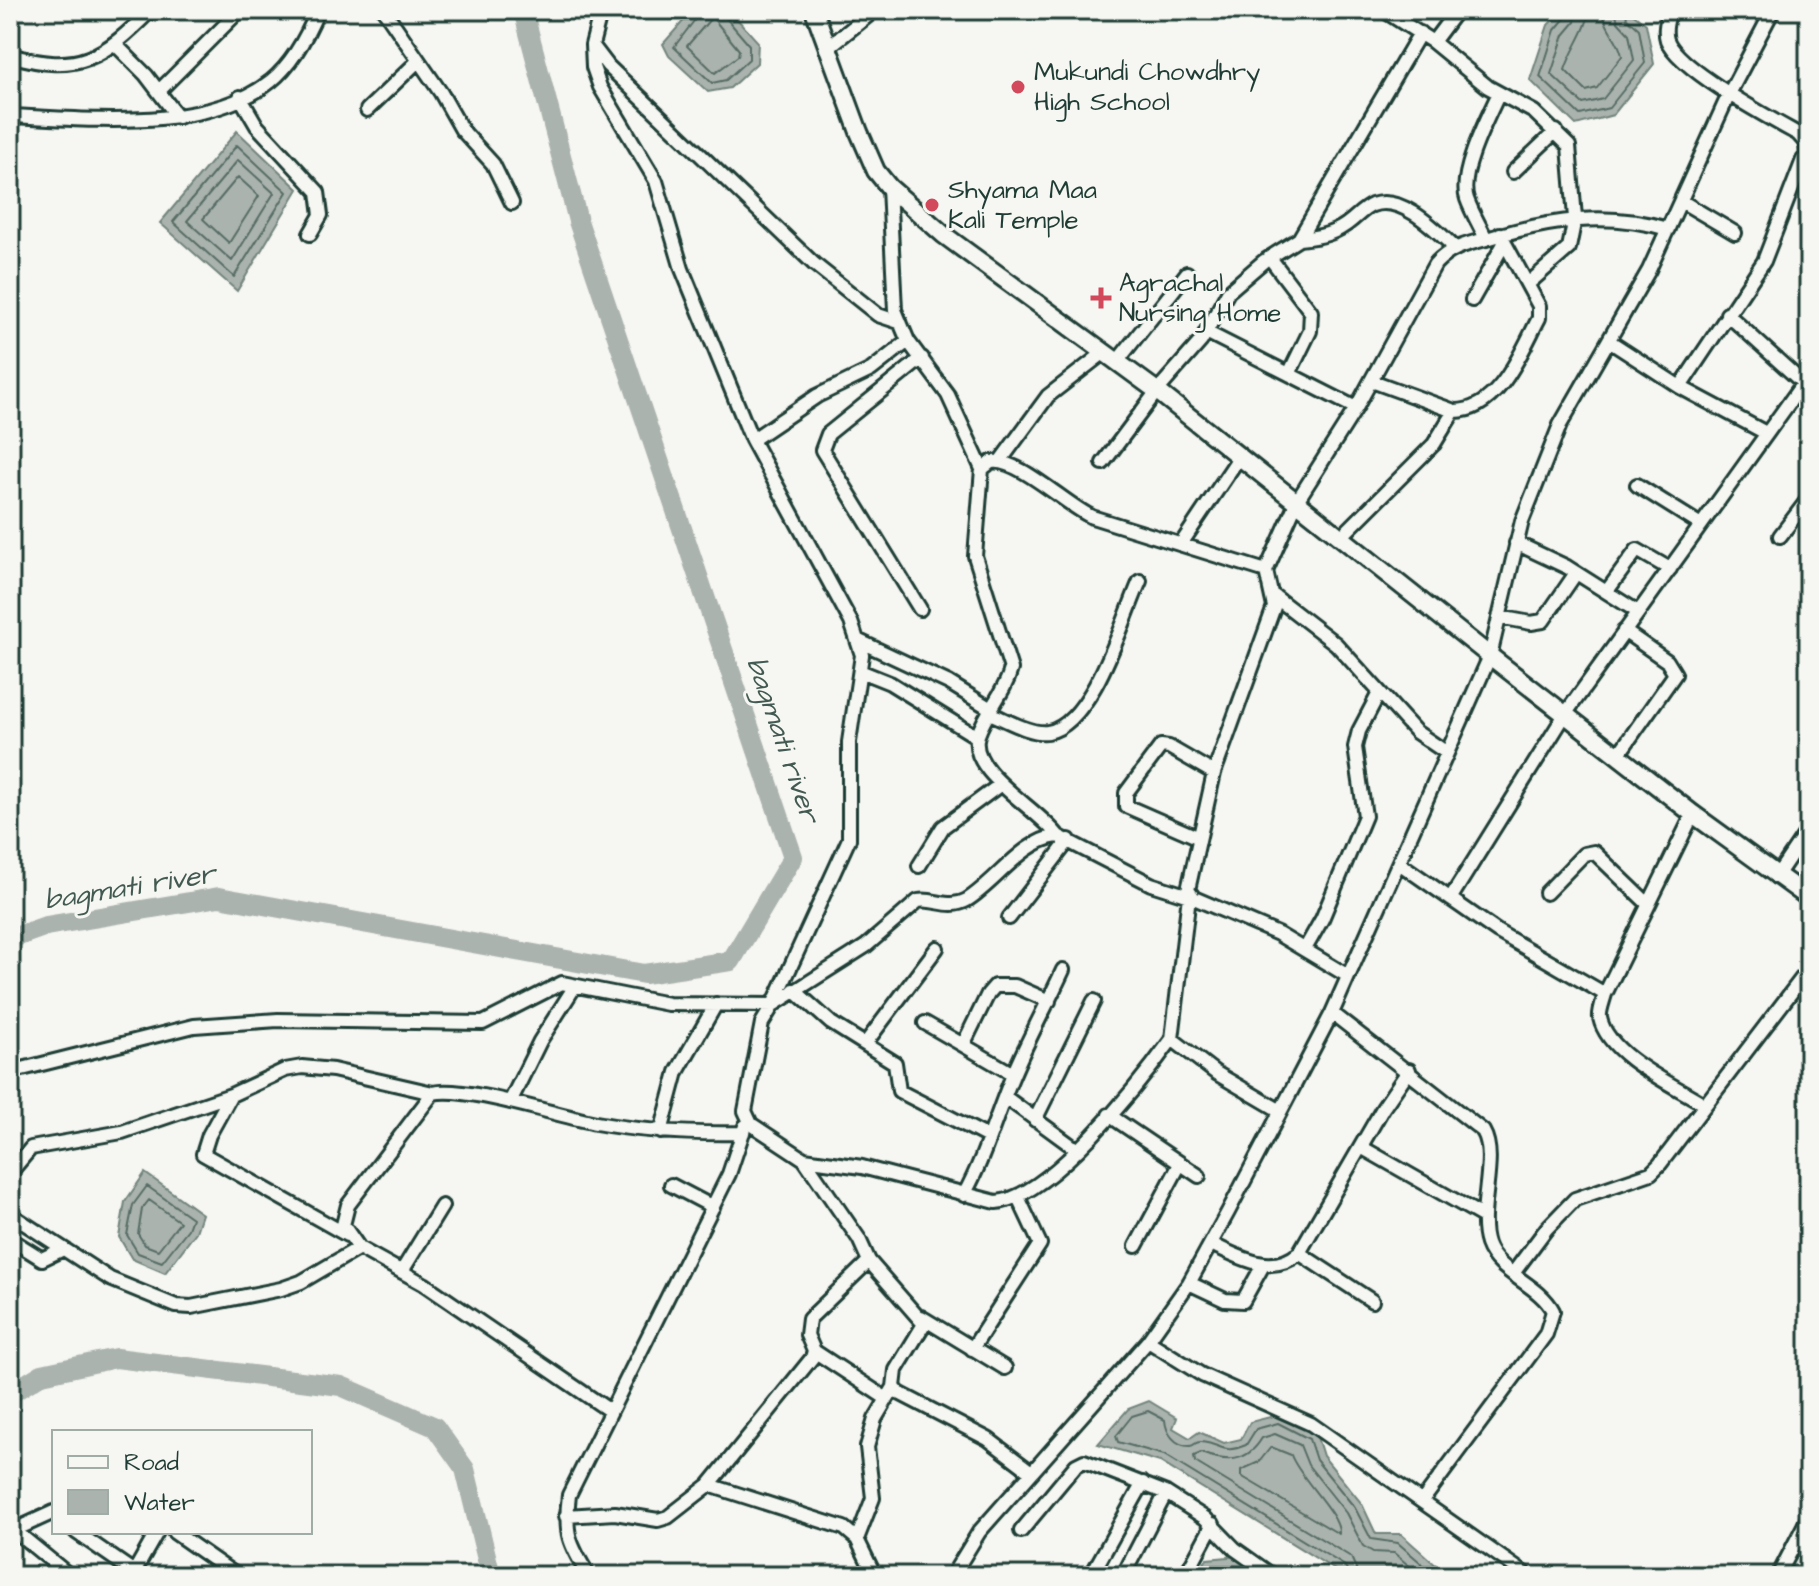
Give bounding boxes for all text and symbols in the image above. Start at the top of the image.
place label: Mukundi Chowdhry High School [1034,54,1260,122]
marker: Mukundi Chowdhry High School [1009,78,1027,96]
place label: Shyama Maa Kali Temple [948,172,1097,238]
marker: Shyama Maa Kali Temple [923,196,941,214]
place label: Agrachal Nursing Home [1119,265,1281,333]
marker: Agrachal Nursing Home [1090,287,1112,309]
water label: bagmati river [736,652,830,830]
water label: bagmati river [42,854,221,921]
legend [52,1430,312,1534]
text: Road [124,1446,179,1480]
text: Water [124,1486,195,1520]

